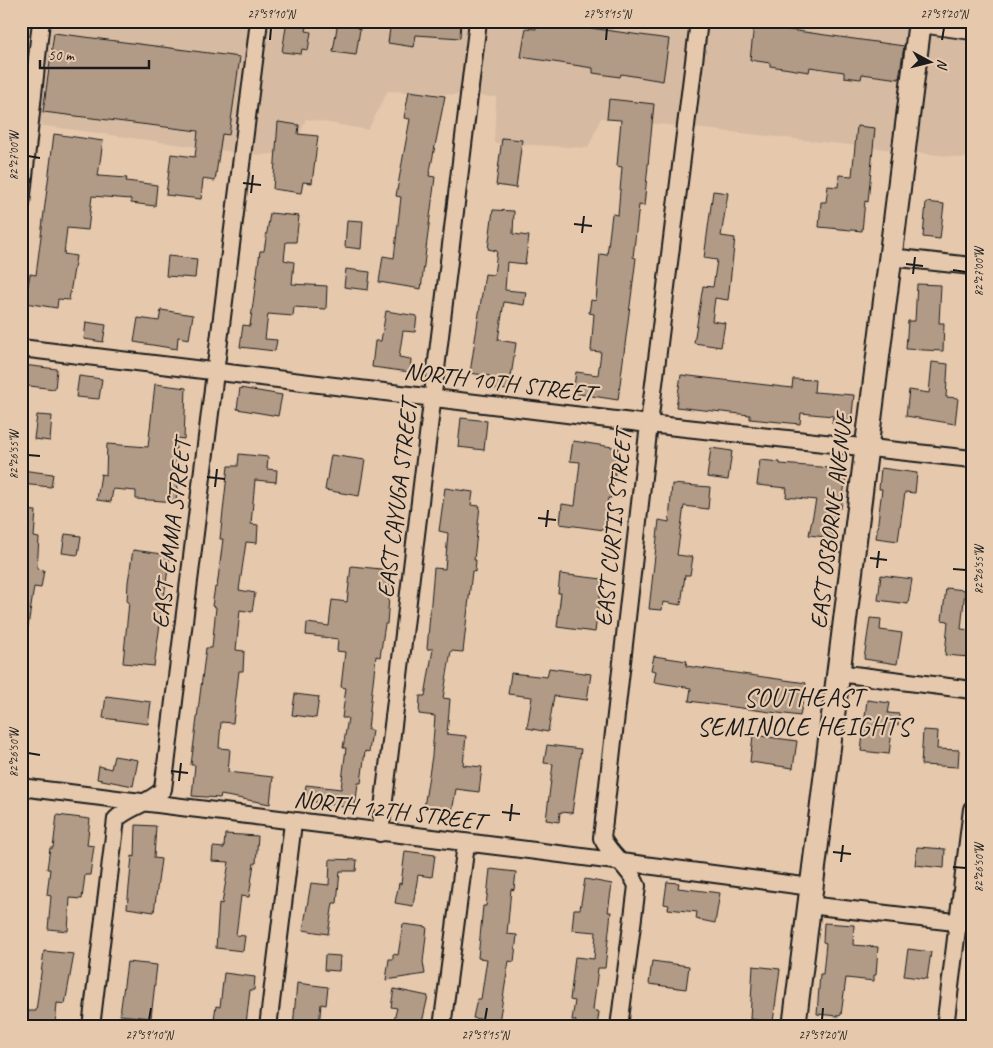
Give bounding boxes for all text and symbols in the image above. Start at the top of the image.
text: 27°59'10"N [247,6,296,22]
text: 27°59'15"N [583,6,632,22]
text: 27°59'20"N [920,6,969,22]
scale bar [40,38,149,70]
north arrow [906,38,956,88]
text: 50 m [48,46,75,65]
text: N [933,58,951,71]
text: 82°27'00"W [6,129,22,180]
text: 82°27'00"W [971,245,987,296]
street label: NORTH 10TH STREET [402,355,602,409]
street label: EAST CAYUGA STREET [370,393,425,599]
street label: EAST OSBORNE AVENUE [803,409,859,630]
street label: EAST CURTIS STREET [588,423,639,628]
text: 82°26'55"W [6,428,22,479]
street label: EAST EMMA STREET [145,432,198,630]
text: 82°26'55"W [971,543,987,594]
district label: SOUTHEAST SEMINOLE HEIGHTS [697,682,915,743]
text: 82°26'50"W [6,726,22,777]
street label: NORTH 12TH STREET [292,783,492,837]
text: 82°26'50"W [971,841,987,892]
text: 27°59'10"N [125,1027,174,1043]
text: 27°59'15"N [461,1027,510,1043]
text: 27°59'20"N [798,1027,847,1043]

